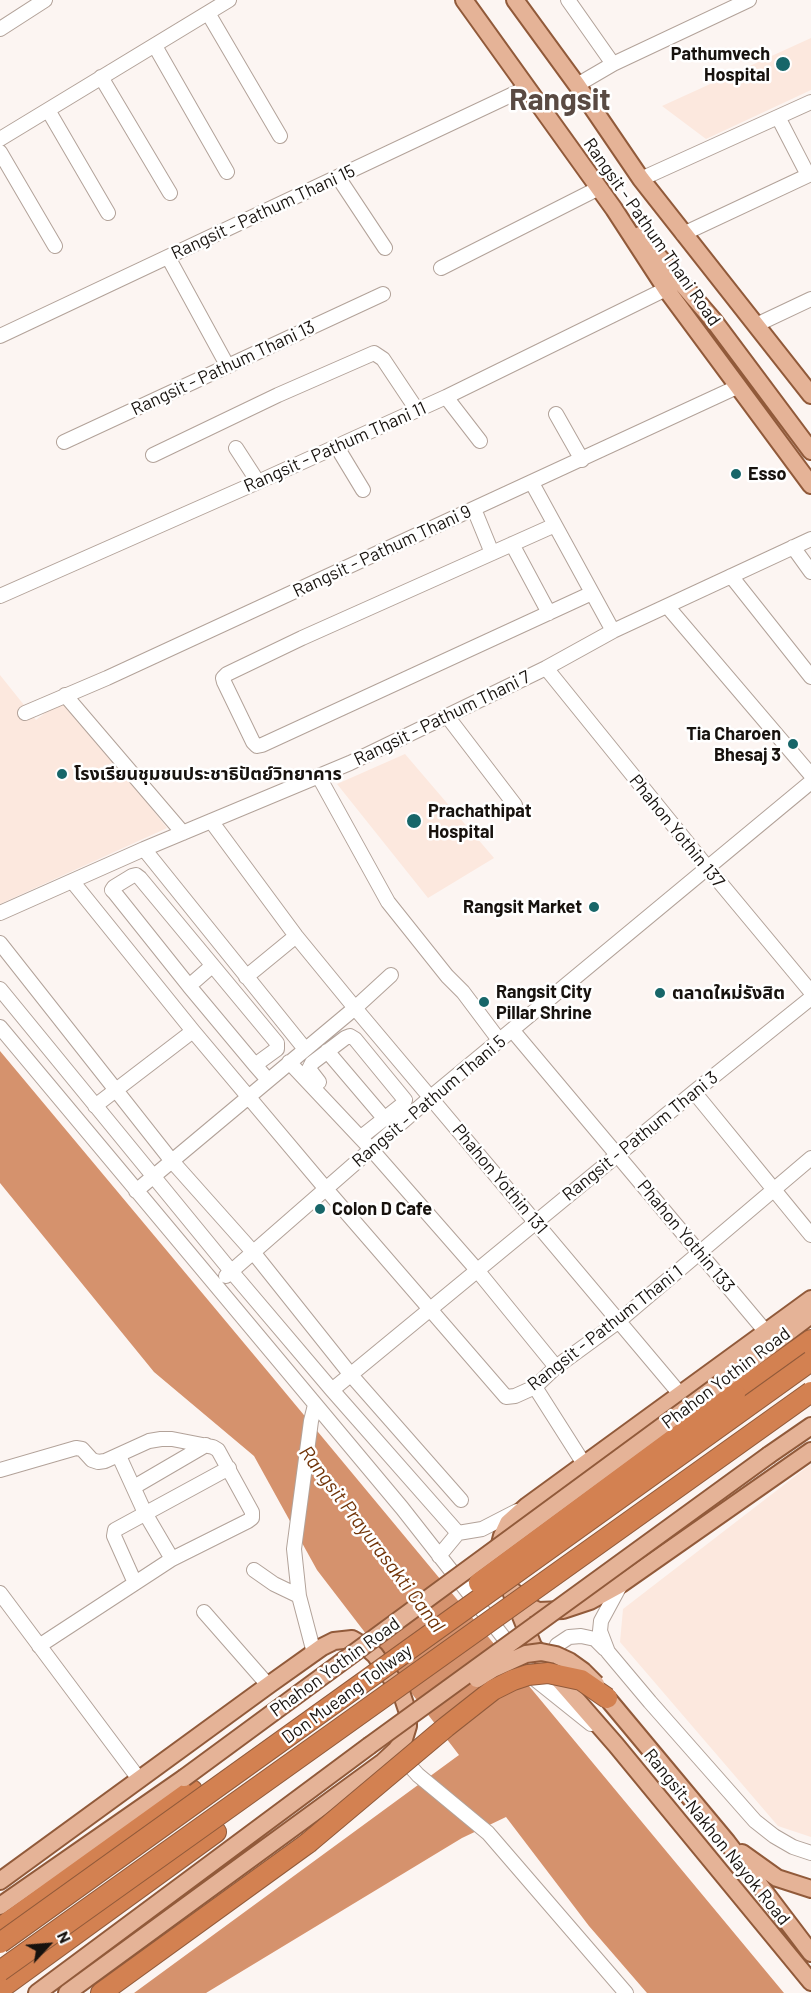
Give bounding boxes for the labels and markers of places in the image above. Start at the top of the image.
place label: Pathumvech Hospital [671,43,770,86]
marker: Pathumvech Hospital [774,55,792,73]
place label: Esso [748,463,786,485]
marker: Esso [729,467,743,481]
place label: Tia Charoen Bhesaj 3 [686,723,781,766]
marker: Tia Charoen Bhesaj 3 [786,737,800,751]
place label: โรงเรียนชุมชนประชาธิปัตย์วิทยาคาร [74,763,342,785]
marker: โรงเรียนชุมชนประชาธิปัตย์วิทยาคาร [55,767,69,781]
place label: Prachathipat Hospital [428,800,531,842]
marker: Prachathipat Hospital [405,812,423,830]
place label: Rangsit Market [463,896,582,918]
marker: Rangsit Market [587,900,601,914]
place label: Rangsit City Pillar Shrine [496,981,592,1024]
place label: ตลาดใหม่รังสิต [672,982,785,1004]
marker: ตลาดใหม่รังสิต [653,986,667,1000]
marker: Rangsit City Pillar Shrine [477,995,491,1009]
place label: Colon D Cafe [332,1198,432,1220]
marker: Colon D Cafe [313,1202,327,1216]

